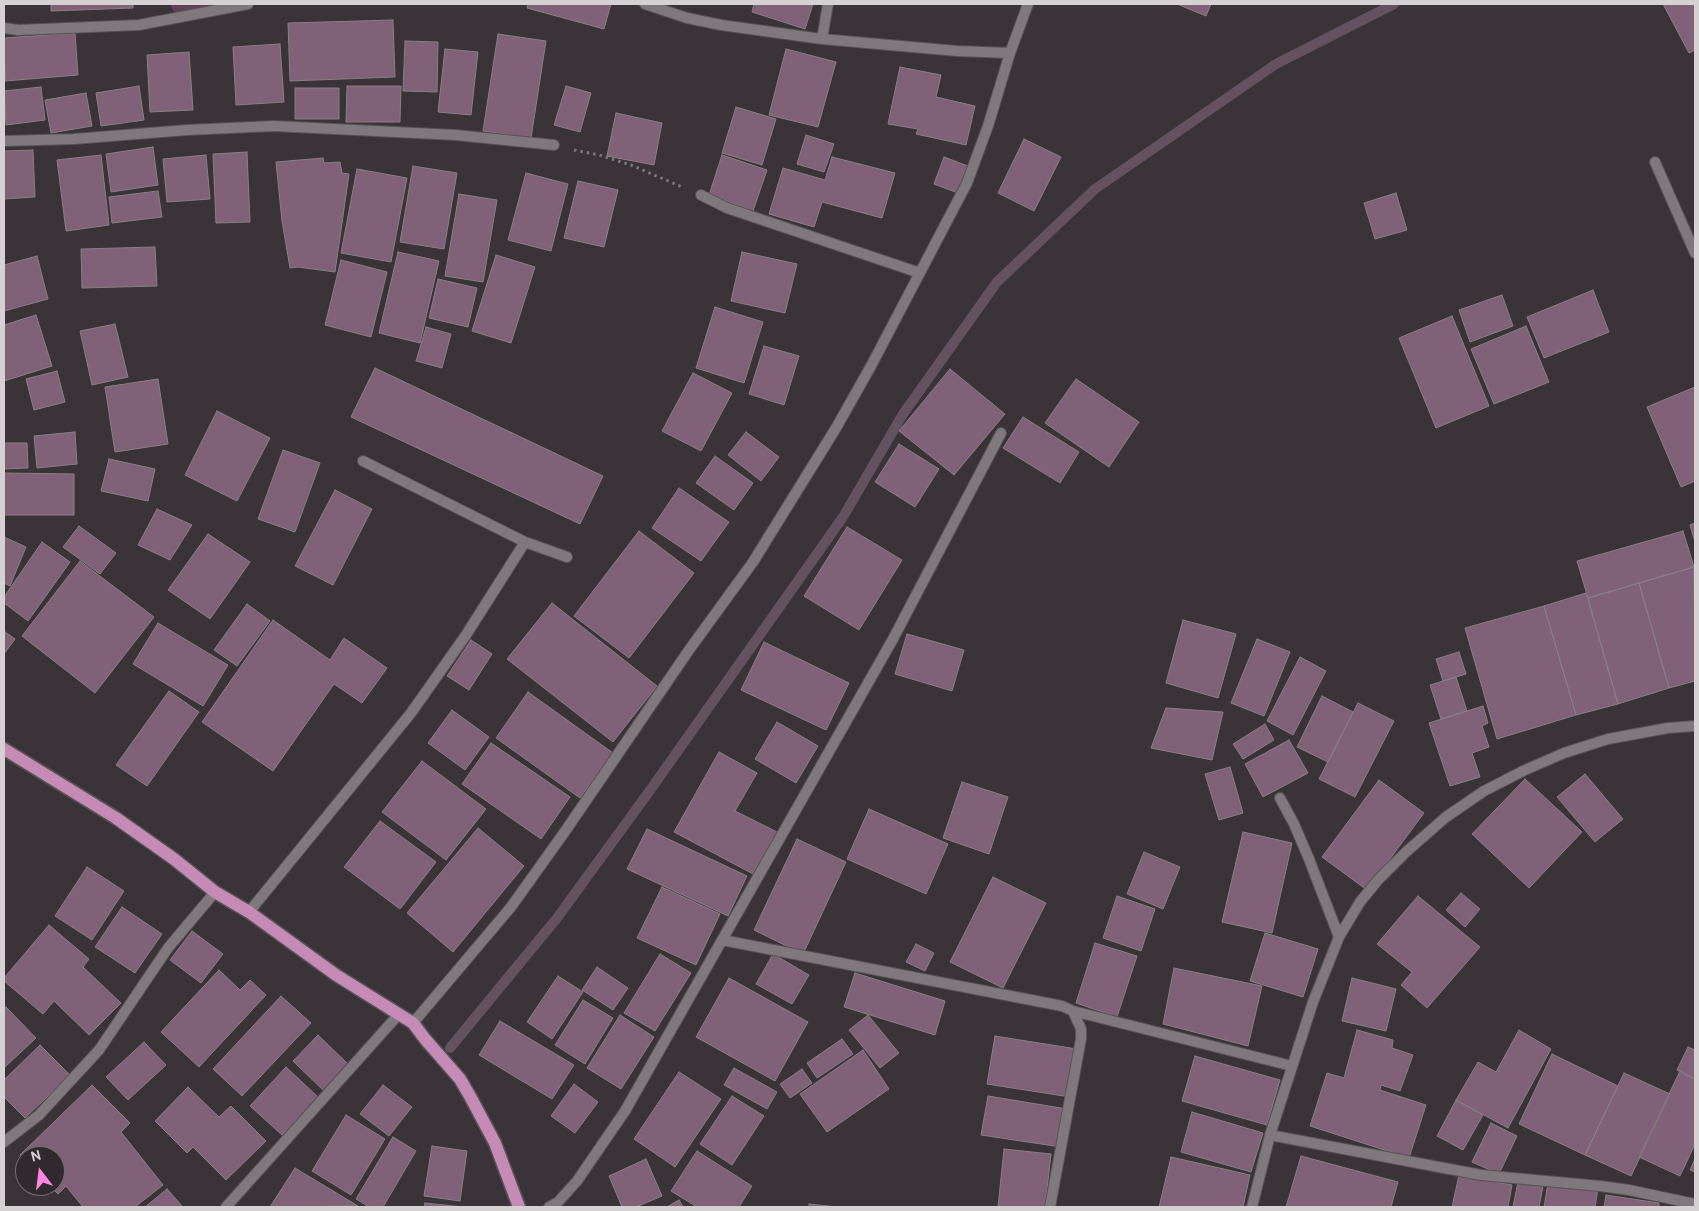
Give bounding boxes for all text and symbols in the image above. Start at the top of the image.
north arrow [15,1146,65,1196]
text: N [29,1147,43,1167]

